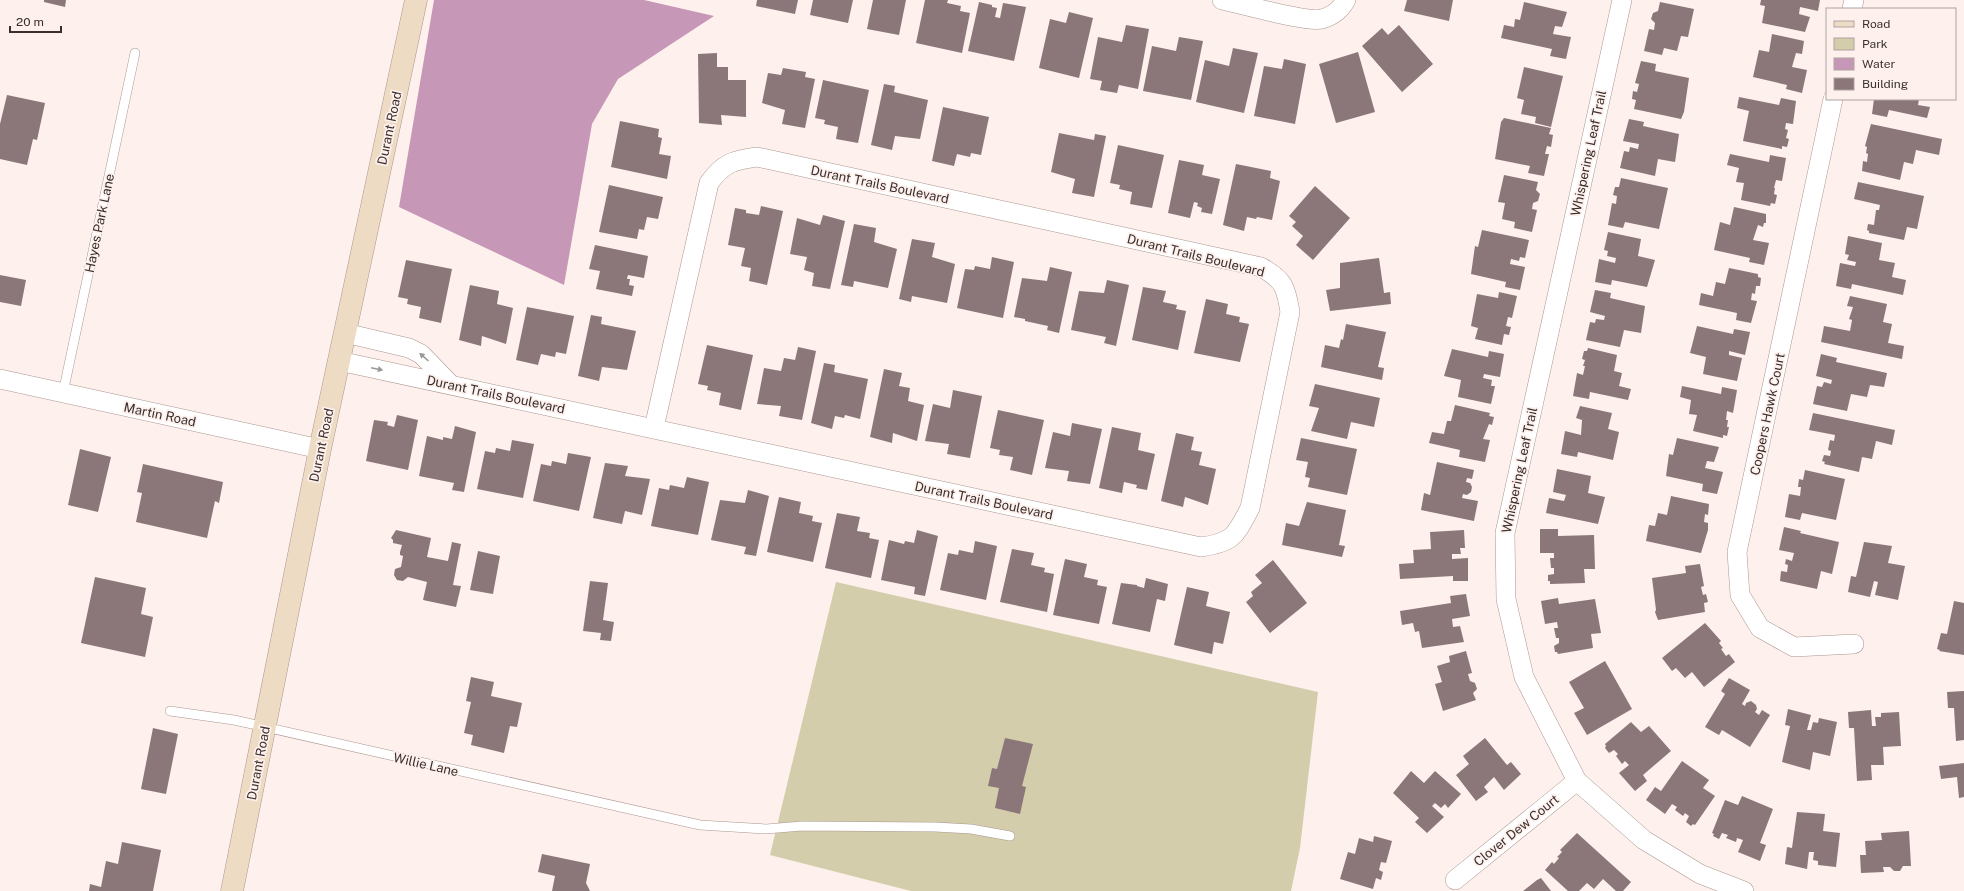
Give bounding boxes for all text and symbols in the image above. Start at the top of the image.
scale bar [10,8,61,34]
legend [1826,8,1956,100]
text: 20 m [16,15,44,29]
text: Road [1862,17,1890,31]
text: Park [1862,37,1888,51]
text: Water [1862,57,1896,71]
text: Building [1862,77,1908,91]
street label: Whispering Leaf Trail [1568,89,1609,217]
street label: Durant Road [374,90,405,166]
street label: Durant Trails Boulevard [809,162,950,206]
street label: Hayes Park Lane [82,172,117,274]
street label: Durant Trails Boulevard [1126,231,1266,280]
street label: Coopers Hawk Court [1747,352,1788,477]
one-way arrow [419,353,429,362]
one-way arrow [371,366,383,372]
street label: Durant Trails Boulevard [425,372,566,416]
street label: Martin Road [122,400,197,429]
street label: Whispering Leaf Trail [1499,406,1540,534]
street label: Durant Road [306,407,337,483]
street label: Durant Trails Boulevard [913,478,1054,522]
street label: Durant Road [244,725,273,801]
street label: Willie Lane [392,750,460,779]
street label: Clover Dew Court [1471,791,1562,869]

